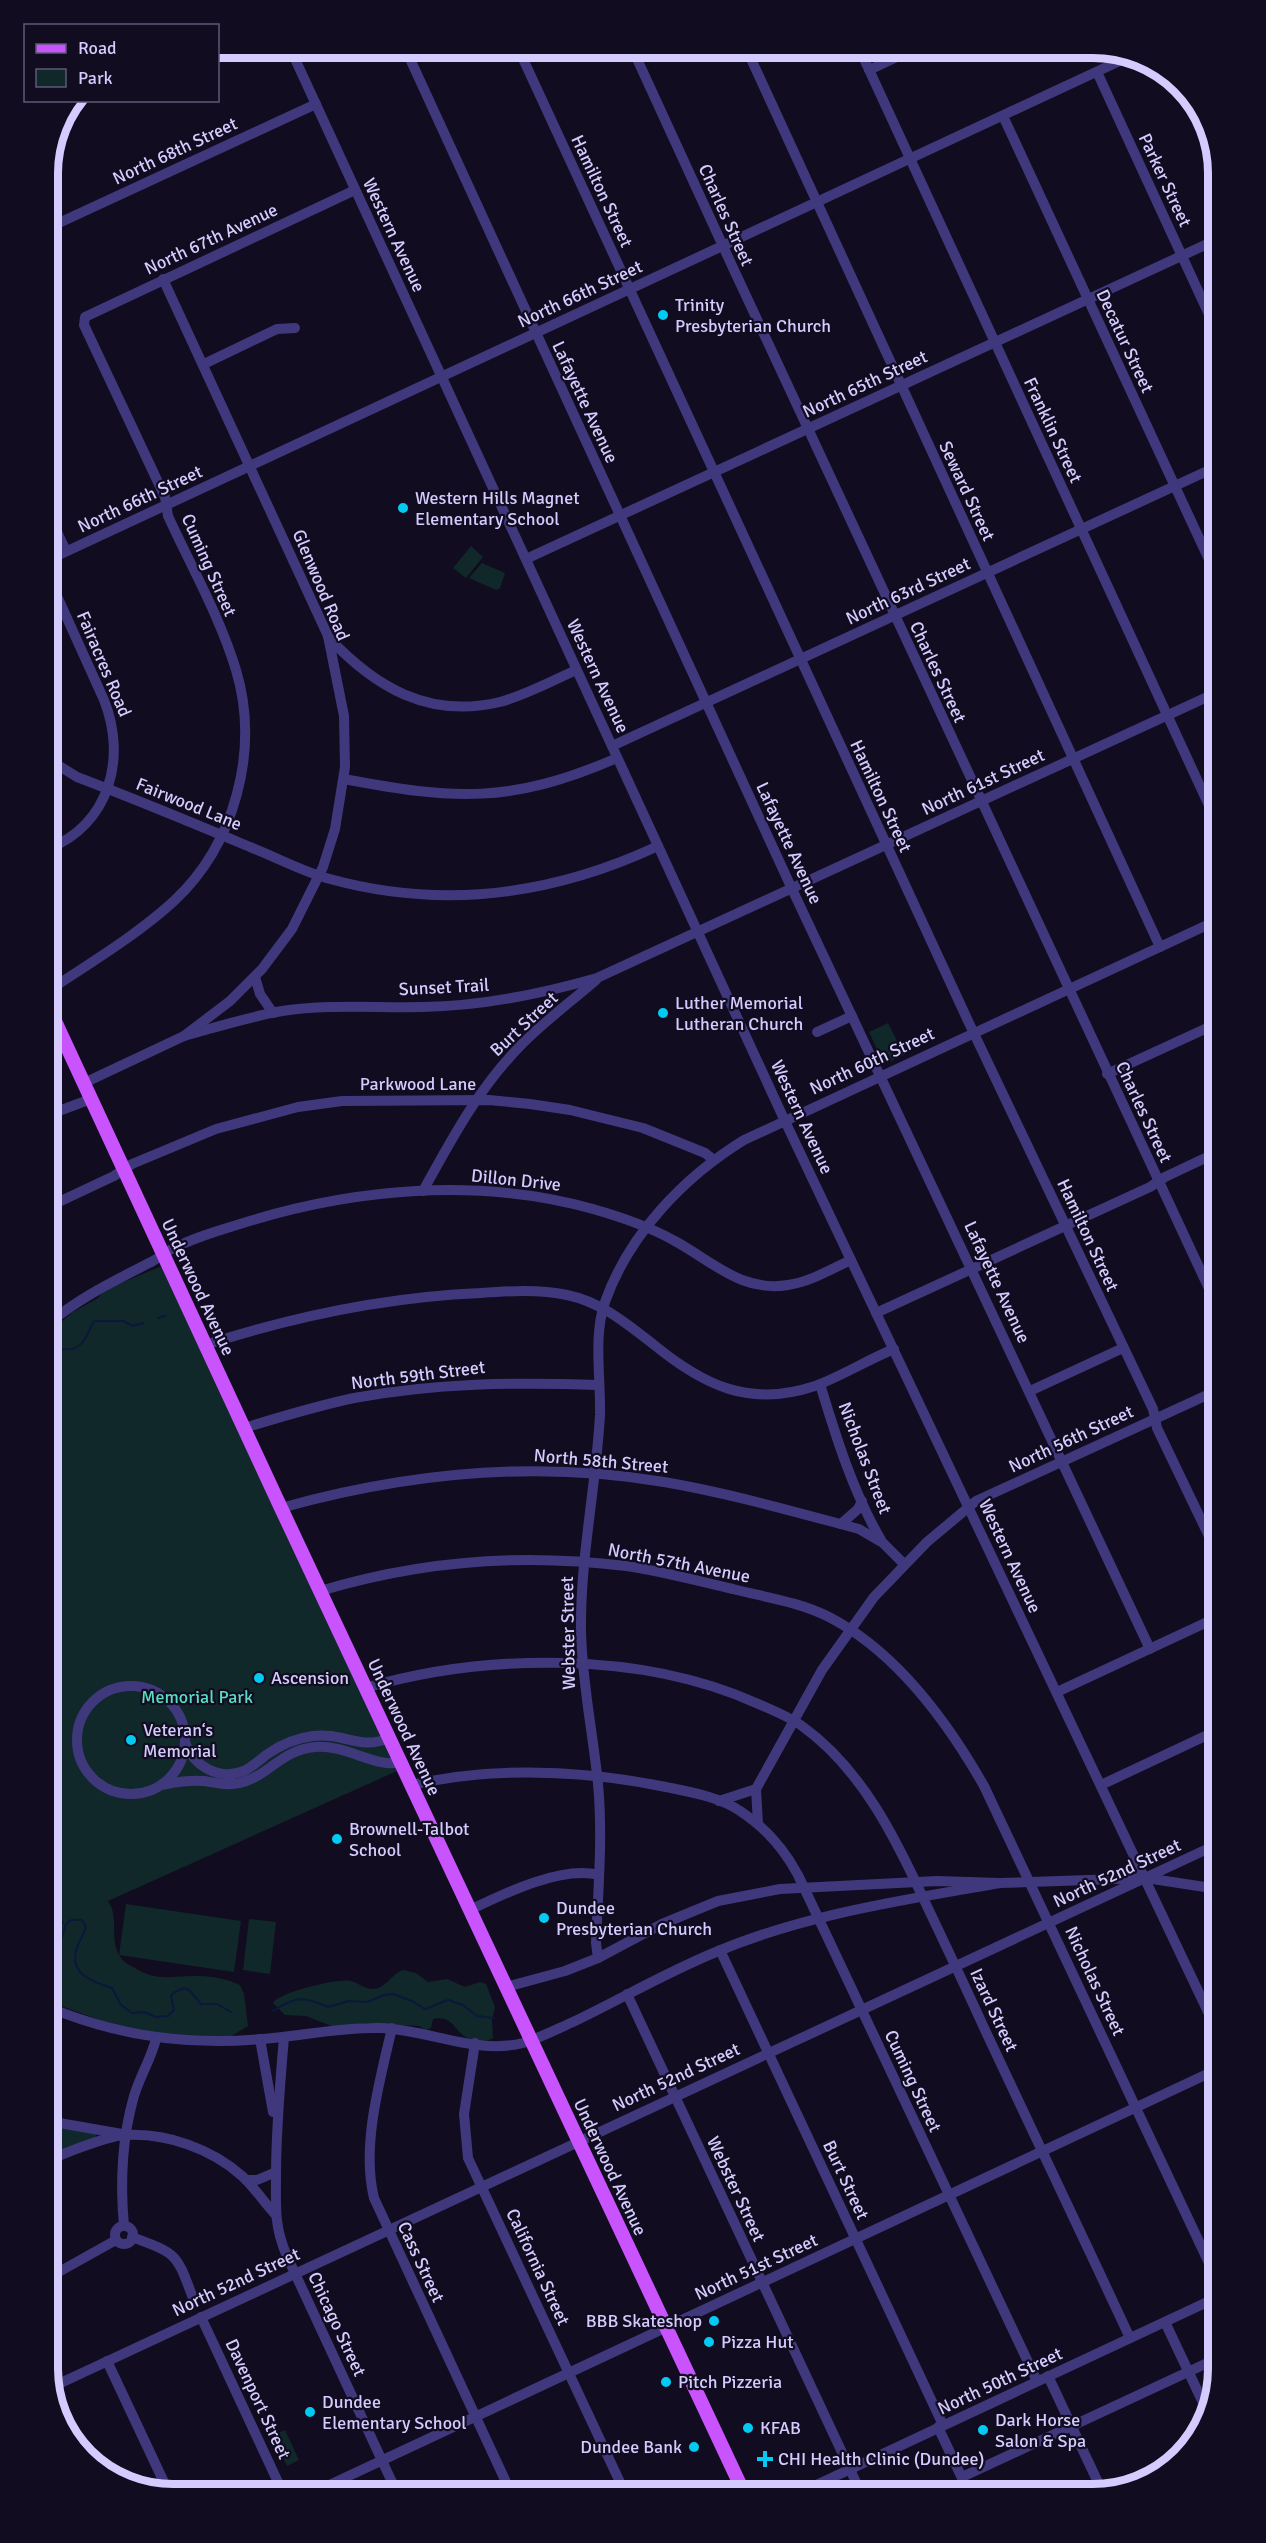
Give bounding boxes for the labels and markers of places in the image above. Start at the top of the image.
place label: Trinity Presbyterian Church [675,294,831,337]
marker: Trinity Presbyterian Church [656,308,670,322]
place label: Western Hills Magnet Elementary School [415,487,579,530]
marker: Western Hills Magnet Elementary School [396,501,410,515]
place label: Luther Memorial Lutheran Church [675,992,803,1035]
marker: Luther Memorial Lutheran Church [656,1006,670,1020]
place label: Ascension [271,1667,349,1689]
marker: Ascension [252,1671,266,1685]
place label: Veteranʻs Memorial [143,1719,216,1762]
marker: Veteranʻs Memorial [124,1733,138,1747]
place label: Brownell-Talbot School [349,1818,469,1861]
marker: Brownell-Talbot School [330,1832,344,1846]
place label: Dundee Presbyterian Church [556,1897,712,1940]
marker: Dundee Presbyterian Church [537,1911,551,1925]
place label: BBB Skateshop [586,2310,702,2332]
marker: BBB Skateshop [707,2314,721,2328]
place label: Pizza Hut [721,2331,794,2353]
marker: Pizza Hut [702,2335,716,2349]
place label: Pitch Pizzeria [678,2371,782,2393]
marker: Pitch Pizzeria [659,2375,673,2389]
place label: Dundee Elementary School [322,2391,467,2434]
marker: Dundee Elementary School [303,2405,317,2419]
place label: Dark Horse Salon & Spa [995,2409,1086,2452]
place label: KFAB [760,2417,801,2439]
marker: KFAB [741,2421,755,2435]
marker: Dark Horse Salon & Spa [976,2423,990,2437]
place label: Dundee Bank [580,2436,682,2458]
marker: Dundee Bank [687,2440,701,2454]
place label: CHI Health Clinic (Dundee) [778,2448,984,2470]
marker: CHI Health Clinic (Dundee) [756,2450,774,2468]

